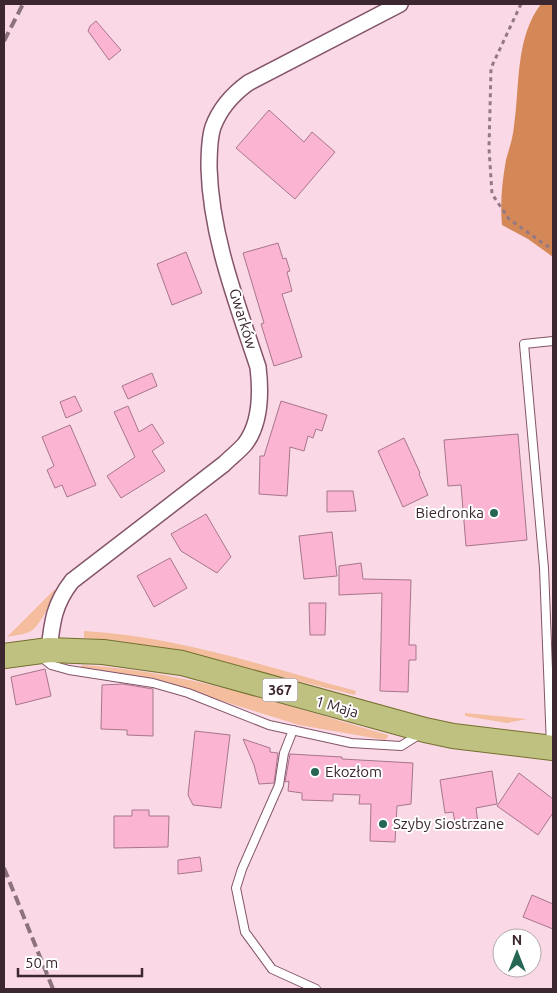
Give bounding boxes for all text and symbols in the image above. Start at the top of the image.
street label: Gwarków [226,286,261,352]
place label: Biedronka [415,504,484,521]
marker: Biedronka [488,507,500,519]
road number: 367 [262,678,298,702]
street label: 1 Maja [314,692,361,721]
place label: Ekozłom [325,763,382,780]
marker: Ekozłom [309,766,321,778]
place label: Szyby Siostrzane [393,815,504,832]
marker: Szyby Siostrzane [377,818,389,830]
north arrow [492,928,542,978]
text: N [512,932,522,948]
scale bar [18,946,141,978]
text: 50 m [25,954,58,971]

